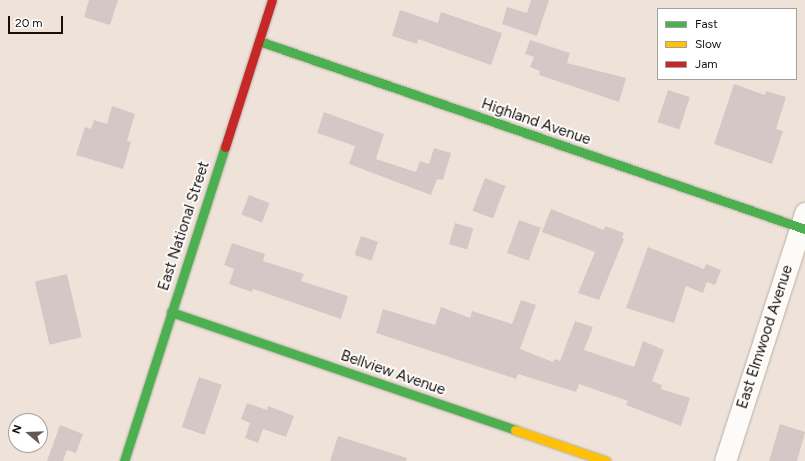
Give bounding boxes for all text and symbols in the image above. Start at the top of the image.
scale bar [10,8,65,34]
legend [657,8,797,80]
text: 20 m [15,16,43,30]
text: Fast [695,17,718,31]
text: Slow [695,37,721,51]
text: Jam [695,57,718,71]
street label: Highland Avenue [479,95,593,149]
street label: East National Street [155,159,213,293]
street label: East Elmwood Avenue [733,263,797,411]
street label: Bellview Avenue [338,347,448,399]
north arrow [8,413,48,453]
text: N [10,423,25,435]

